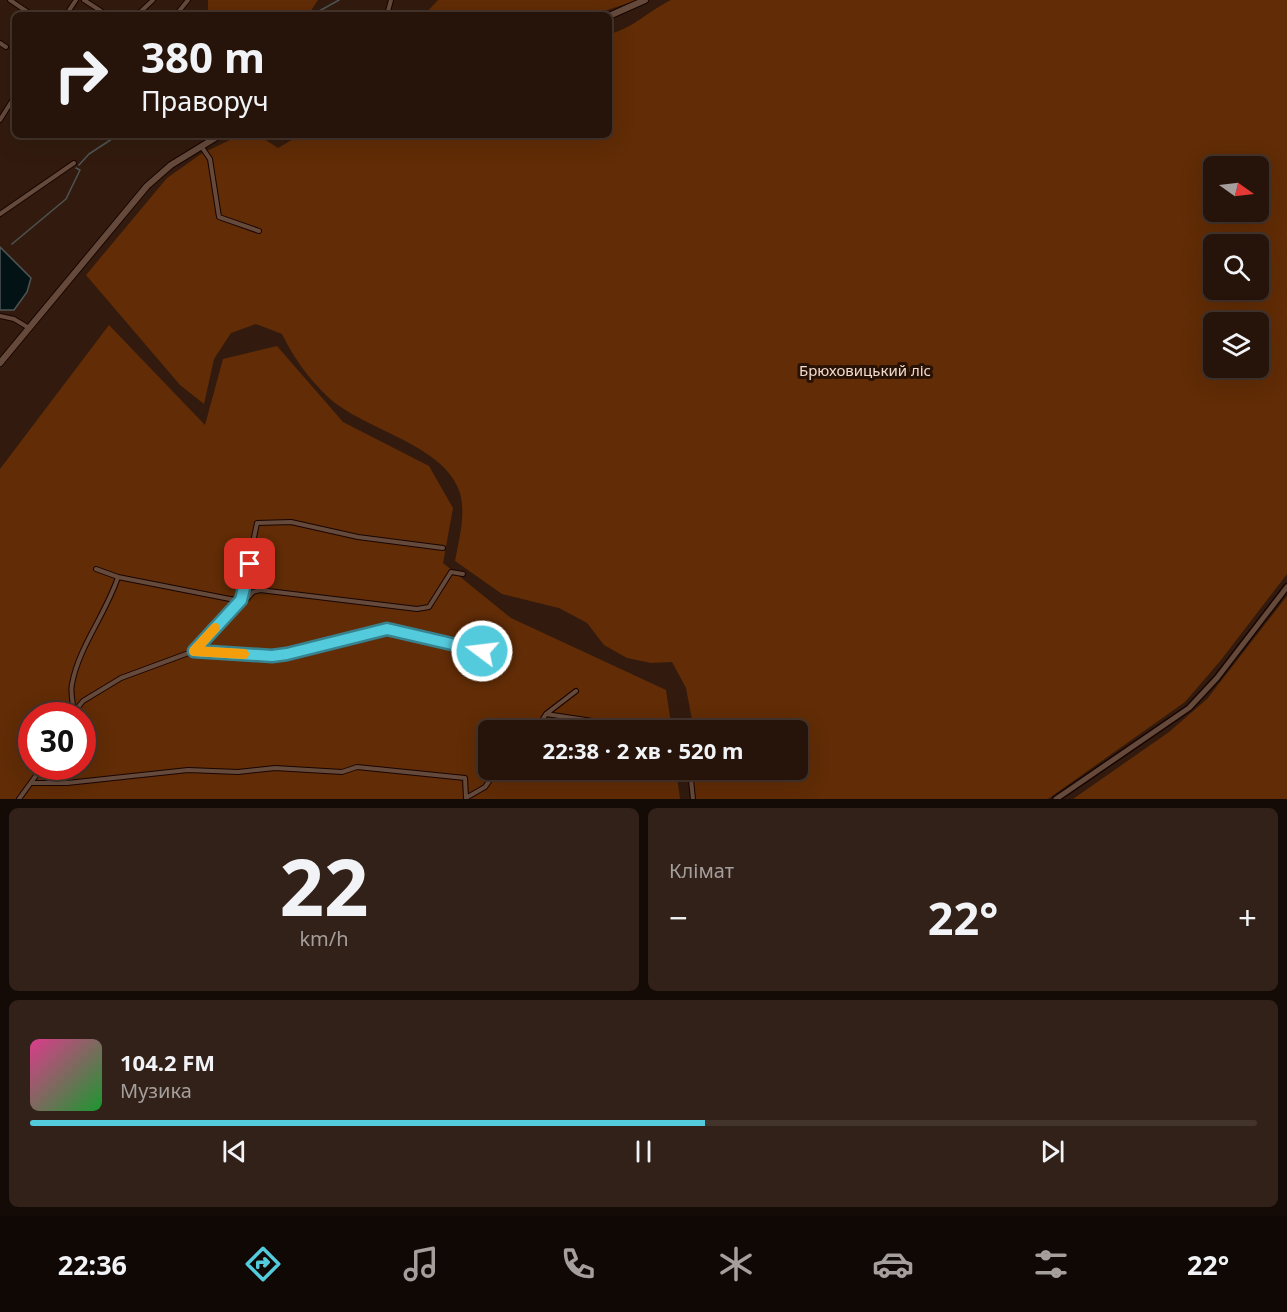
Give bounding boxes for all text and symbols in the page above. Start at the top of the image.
text: 380 m [141,28,265,85]
icon: right [42,36,120,114]
text: Праворуч [141,82,269,119]
north arrow [1203,156,1269,222]
map controls [1203,156,1269,378]
button: search [1203,234,1269,300]
button: layers [1203,312,1269,378]
park label: Брюховицький ліс [799,360,931,380]
pin [224,538,275,589]
icon: arrive [233,547,266,580]
position arrow [450,619,514,683]
speed limit sign: 30 [18,702,96,780]
text: 22:38 · 2 хв · 520 m [543,735,743,765]
text: 22 [279,833,369,939]
text: Клімат [669,857,734,884]
text: 22° [928,887,998,948]
text: − [669,895,688,940]
text: + [1238,895,1257,940]
text: km/h [299,925,349,952]
text: 104.2 FM [120,1047,215,1077]
text: Музика [120,1077,192,1104]
icon: previous [218,1135,251,1168]
icon: pause [627,1135,660,1168]
icon: next [1036,1135,1069,1168]
icon: directions [242,1243,284,1285]
icon: music [400,1243,442,1285]
icon: phone [557,1243,599,1285]
icon: climate [715,1243,757,1285]
icon: car [872,1243,914,1285]
icon: filters [1030,1243,1072,1285]
text: 22:36 [58,1246,127,1283]
text: 22° [1187,1246,1229,1283]

